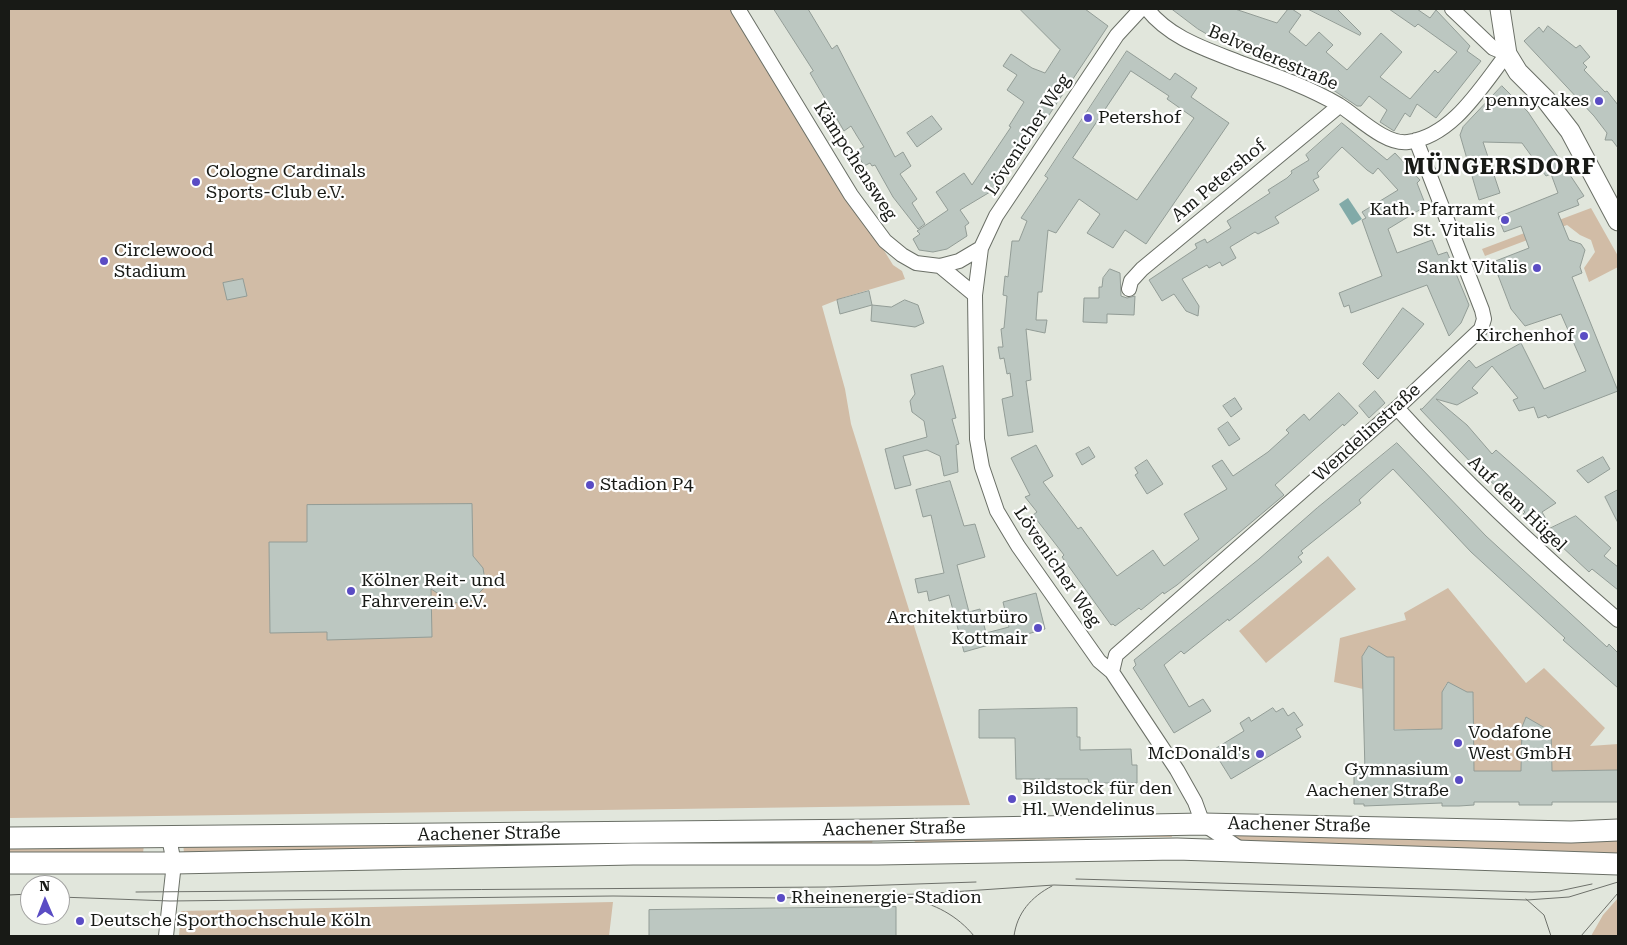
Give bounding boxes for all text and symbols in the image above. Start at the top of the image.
street label: Belvederestraße [1205,21,1341,95]
street label: Lövenicher Weg [981,70,1075,200]
place label: pennycakes [1485,90,1589,112]
marker: pennycakes [1593,95,1605,107]
street label: Kämpchensweg [809,98,901,224]
place label: Petershof [1098,107,1181,129]
marker: Petershof [1082,112,1094,124]
street label: Am Petershof [1167,135,1271,227]
district label: MÜNGERSDORF [1402,155,1598,181]
place label: Cologne Cardinals Sports-Club e.V. [206,161,365,203]
marker: Cologne Cardinals Sports-Club e.V. [190,176,202,188]
place label: Kath. Pfarramt St. Vitalis [1369,199,1495,242]
marker: Kath. Pfarramt St. Vitalis [1499,214,1511,226]
place label: Circlewood Stadium [114,240,214,282]
marker: Circlewood Stadium [98,255,110,267]
place label: Sankt Vitalis [1417,257,1527,279]
marker: Sankt Vitalis [1531,262,1543,274]
place label: Kirchenhof [1476,325,1574,347]
marker: Kirchenhof [1578,330,1590,342]
street label: Wendelinstraße [1309,379,1425,487]
street label: Auf dem Hügel [1463,452,1571,556]
place label: Stadion P4 [600,474,694,496]
marker: Stadion P4 [584,479,596,491]
street label: Lövenicher Weg [1009,503,1105,631]
place label: Kölner Reit- und Fahrverein e.V. [361,570,505,612]
marker: Kölner Reit- und Fahrverein e.V. [345,585,357,597]
place label: Architekturbüro Kottmair [887,607,1028,650]
marker: Architekturbüro Kottmair [1032,622,1044,634]
place label: Vodafone West GmbH [1468,722,1572,764]
marker: Vodafone West GmbH [1452,737,1464,749]
place label: McDonald's [1147,743,1250,765]
marker: McDonald's [1254,748,1266,760]
place label: Gymnasium Aachener Straße [1306,759,1449,802]
marker: Gymnasium Aachener Straße [1453,774,1465,786]
place label: Bildstock für den Hl. Wendelinus [1022,778,1172,821]
marker: Bildstock für den Hl. Wendelinus [1006,793,1018,805]
street label: Aachener Straße [1227,813,1371,837]
street label: Aachener Straße [822,817,966,841]
street label: Aachener Straße [417,822,561,846]
north arrow [20,875,70,925]
text: N [39,878,50,894]
place label: Rheinenergie-Stadion [791,887,982,909]
marker: Rheinenergie-Stadion [775,892,787,904]
place label: Deutsche Sporthochschule Köln [90,910,371,932]
marker: Deutsche Sporthochschule Köln [74,915,86,927]

